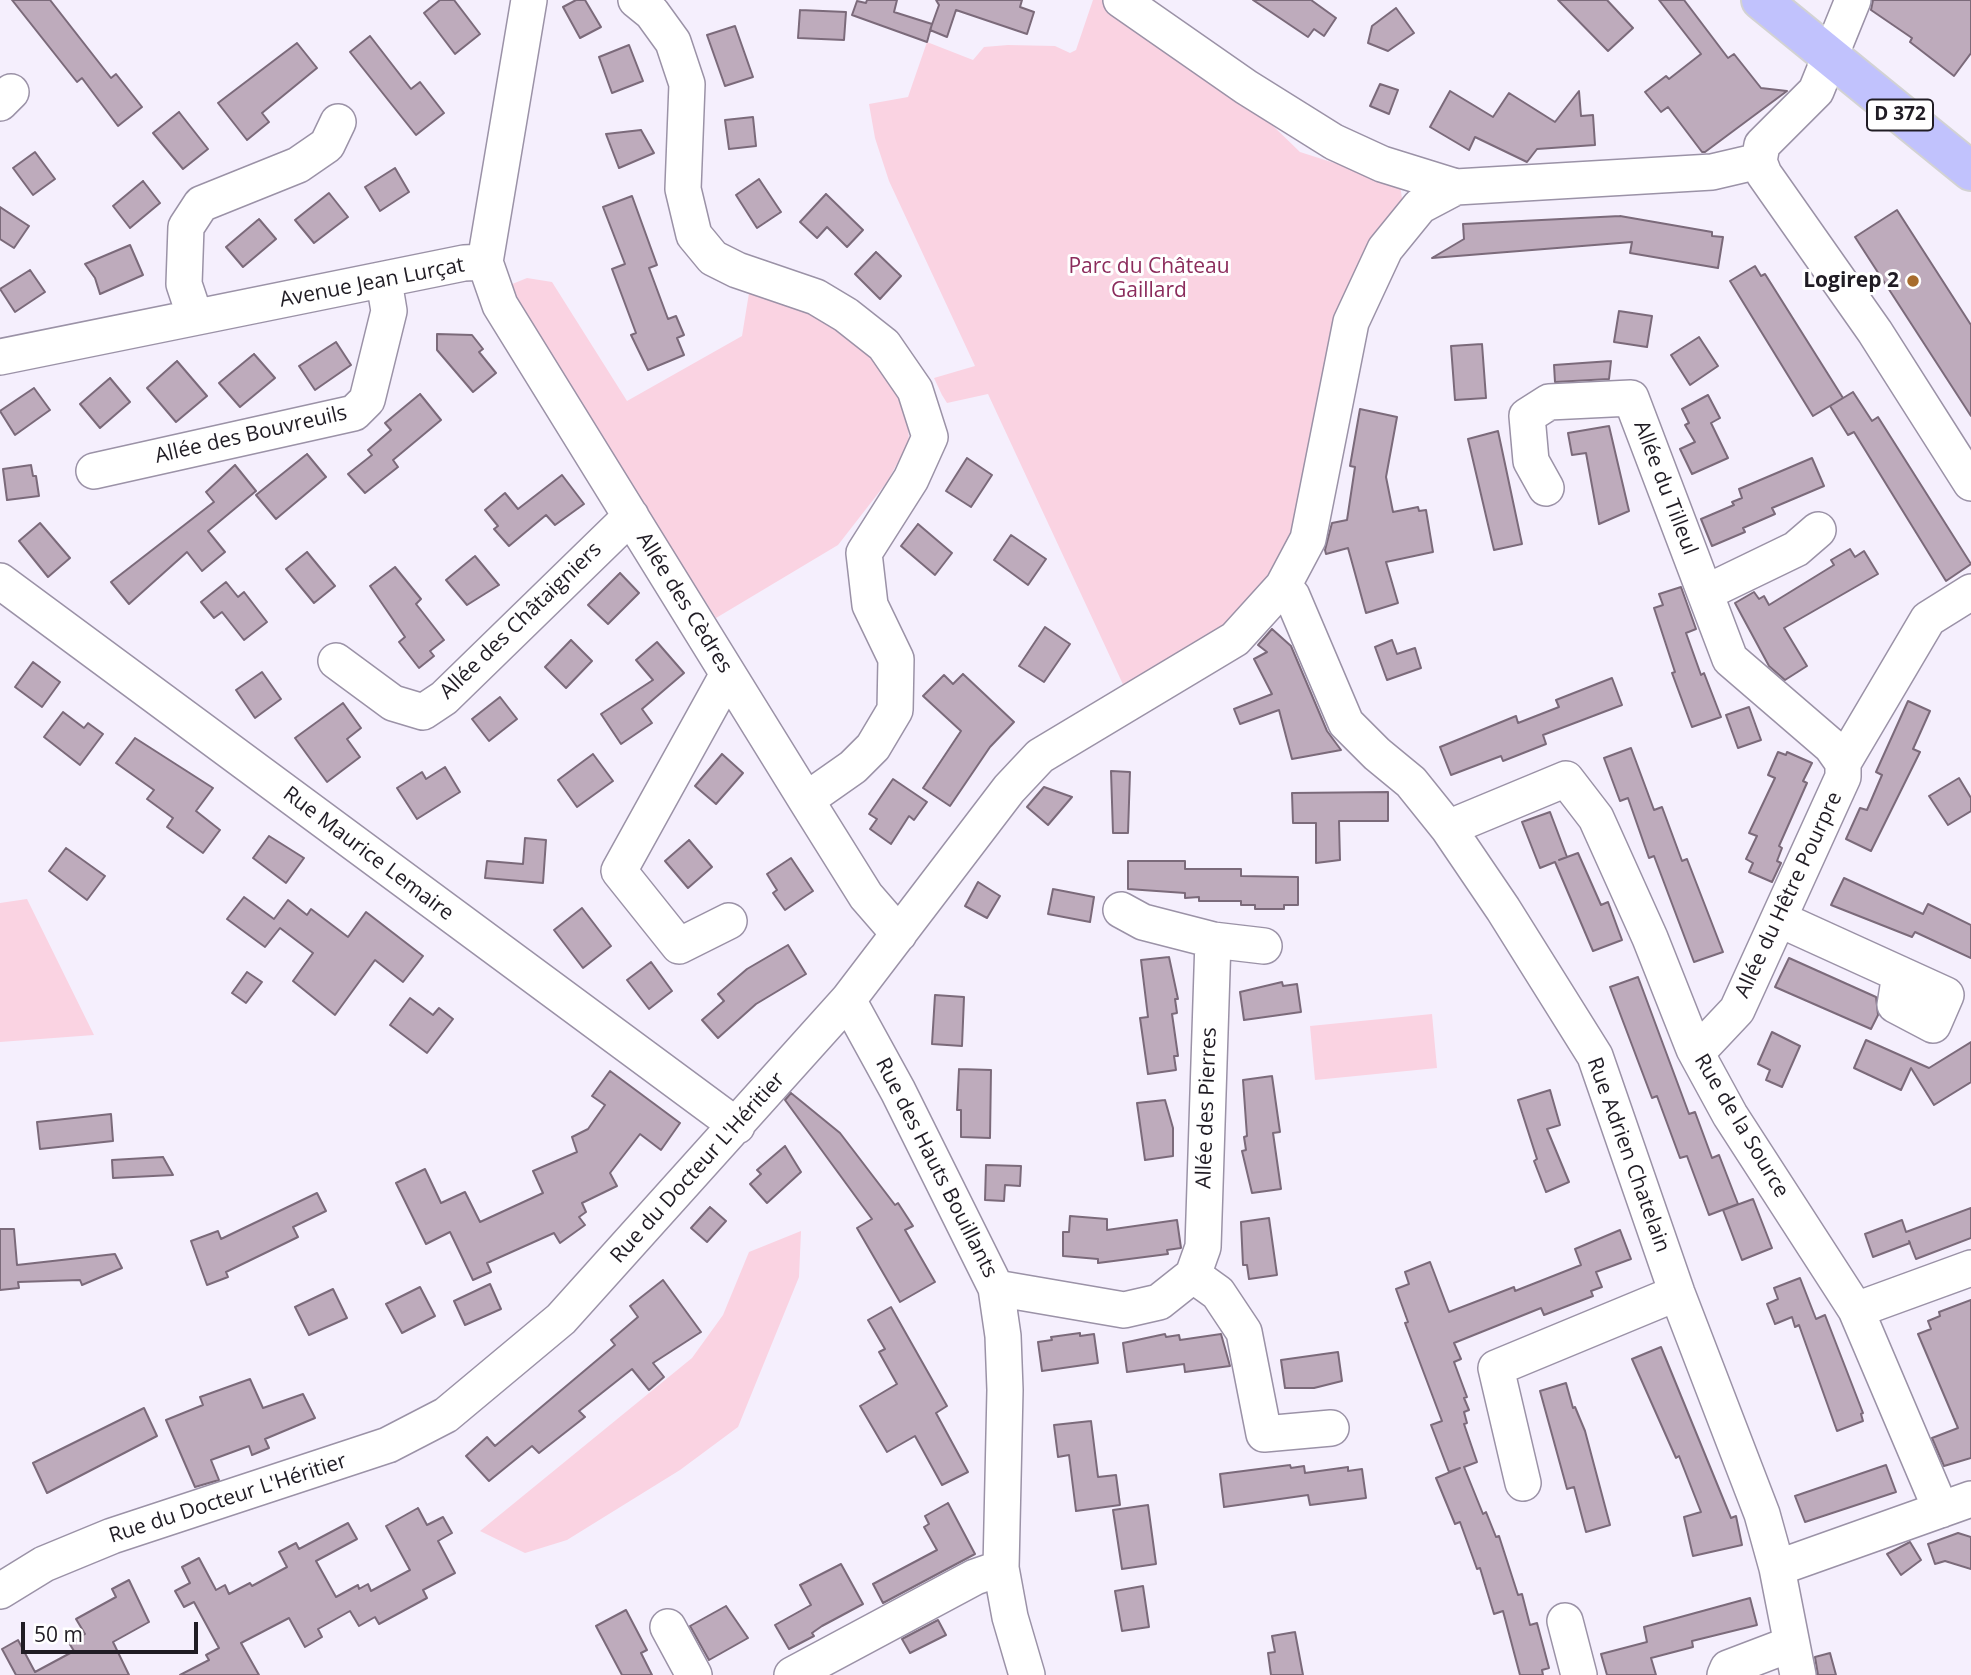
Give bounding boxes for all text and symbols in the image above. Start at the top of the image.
road number: D 372 [1867,99,1933,130]
street label: Avenue Jean Lurçat [278,253,466,313]
park label: Parc du Château Gaillard [1068,254,1230,304]
place label: Logirep 2 [1803,268,1899,294]
marker: Logirep 2 [1905,273,1921,289]
street label: Allée des Bouvreuils [152,401,350,469]
street label: Allée du Tilleul [1628,417,1702,559]
street label: Allée des Cèdres [631,528,737,678]
street label: Allée des Châtaigniers [435,537,607,705]
street label: Rue Maurice Lemaire [278,782,458,926]
street label: Allée du Hêtre Pourpre [1730,788,1848,1002]
street label: Allée des Pierres [1192,1027,1222,1189]
street label: Rue de la Source [1688,1050,1794,1202]
street label: Rue des Hauts Bouillants [870,1054,1002,1282]
street label: Rue Adrien Chatelain [1581,1054,1675,1256]
street label: Rue du Docteur L'Héritier [606,1067,790,1269]
street label: Rue du Docteur L'Héritier [106,1449,350,1549]
scale bar [24,1608,201,1652]
text: 50 m [34,1620,83,1648]

